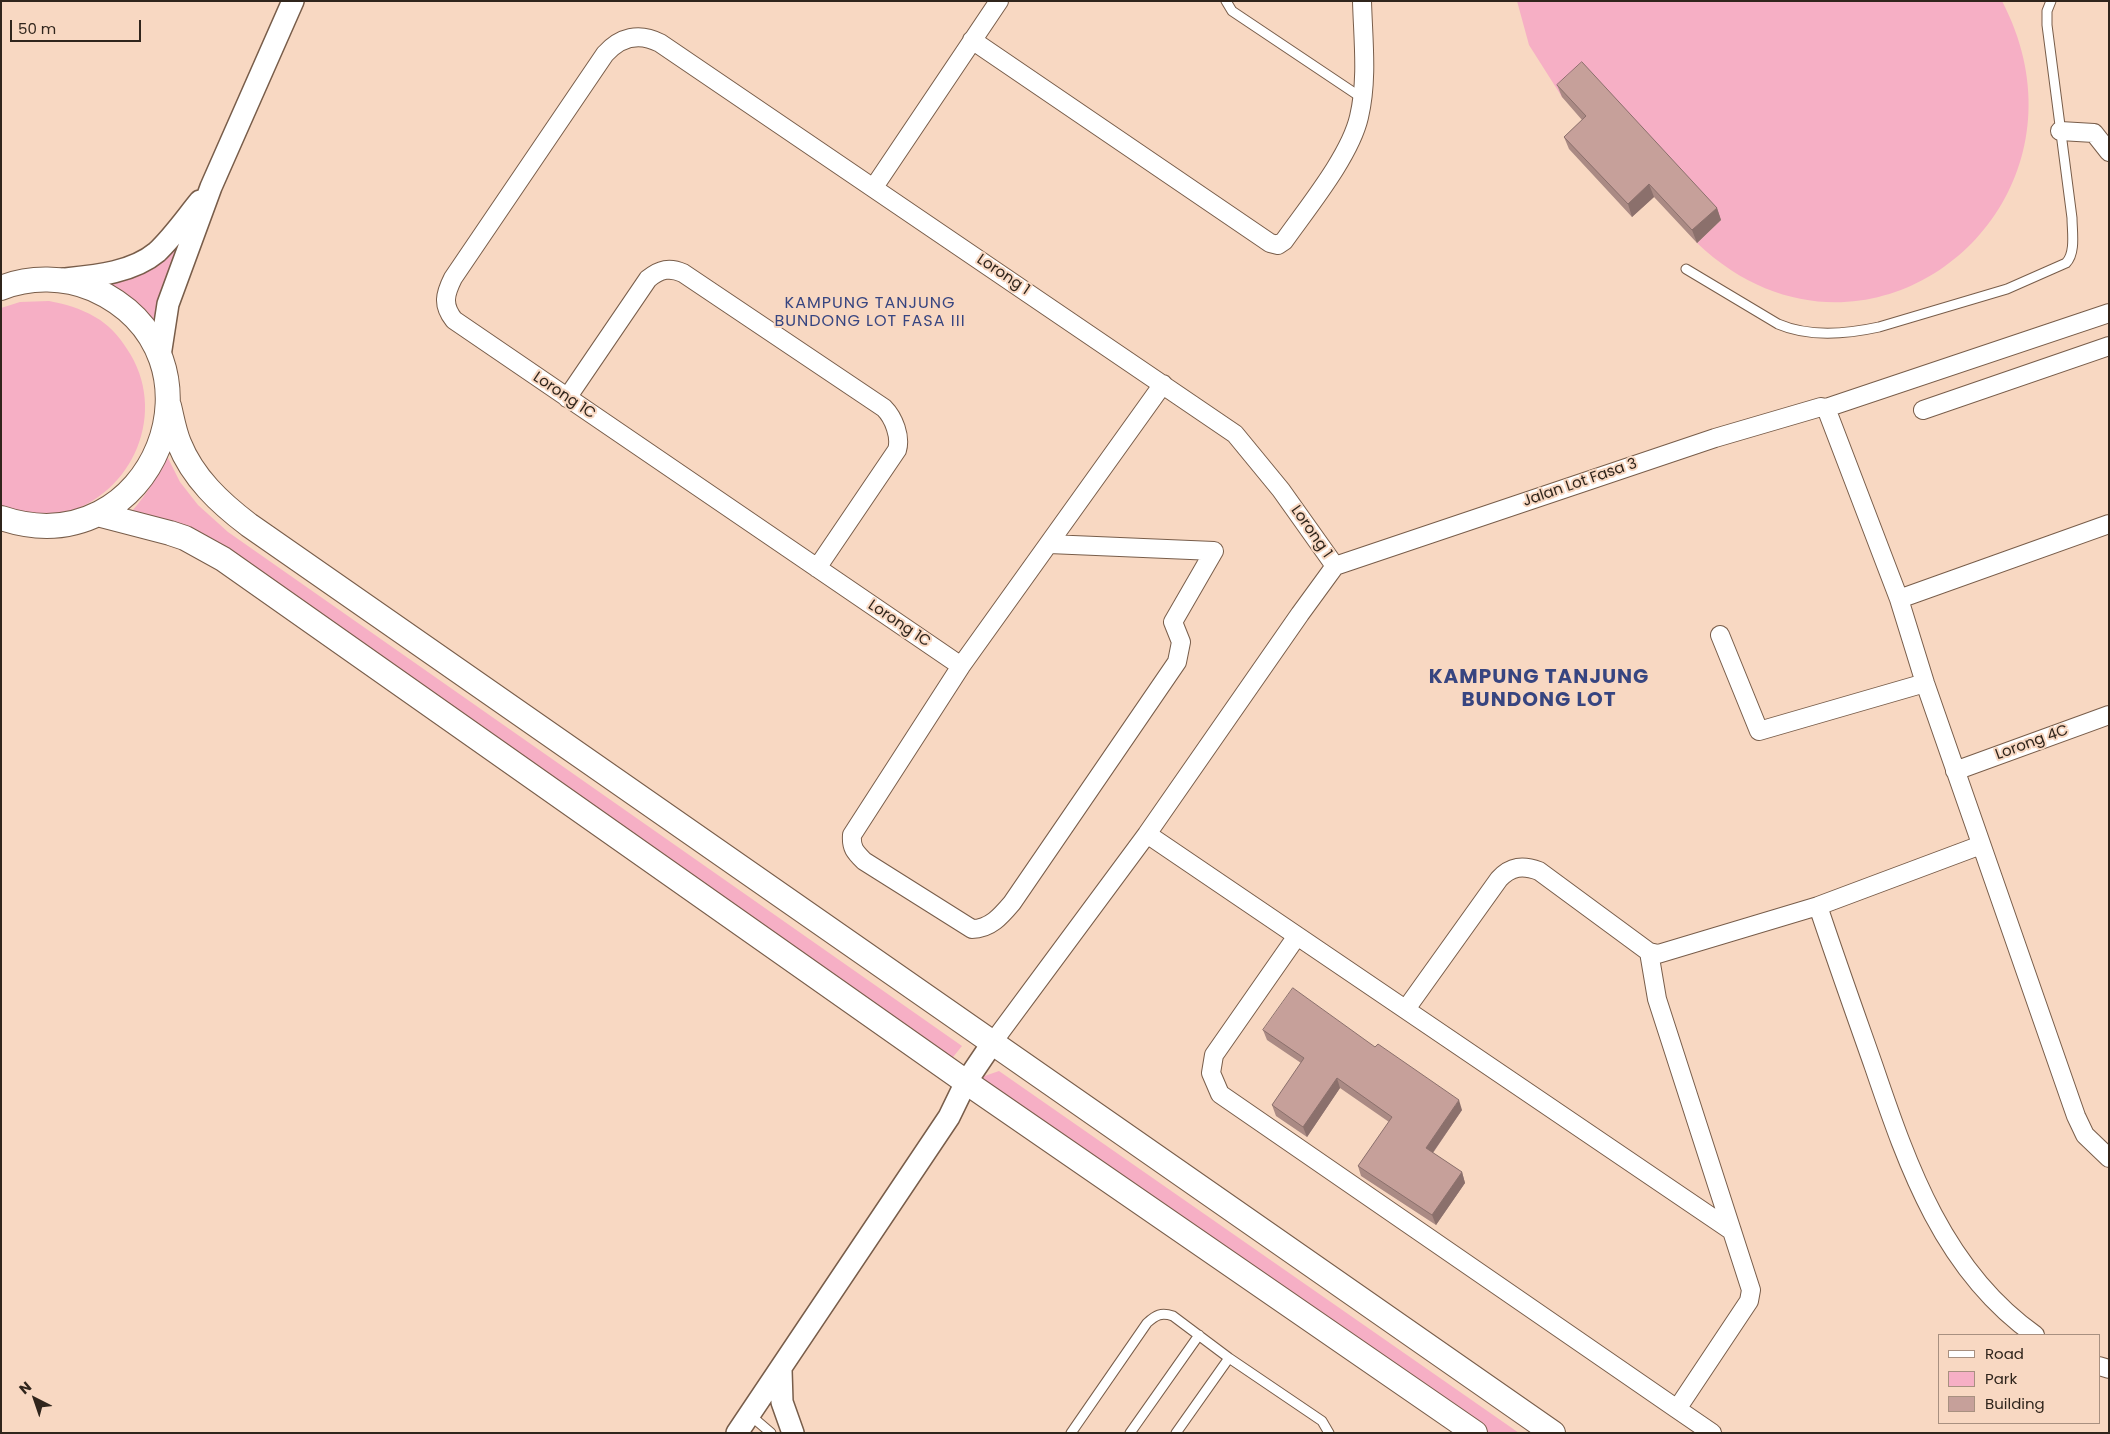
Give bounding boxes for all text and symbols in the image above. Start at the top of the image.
scale bar [12,10,144,42]
text: 50 m [18,18,56,39]
street label: Lorong 1 [973,251,1033,299]
district label: KAMPUNG TANJUNG BUNDONG LOT FASA III [772,294,968,332]
street label: Lorong 1C [529,369,599,423]
street label: Jalan Lot Fasa 3 [1521,455,1639,511]
street label: Lorong 1 [1286,502,1336,562]
street label: Lorong 1C [864,597,934,651]
district label: KAMPUNG TANJUNG BUNDONG LOT [1427,666,1651,713]
street label: Lorong 4C [1993,722,2071,764]
legend [1938,1334,2100,1424]
text: Road [1985,1343,2024,1364]
text: Park [1985,1368,2017,1389]
north arrow [10,1374,60,1424]
text: N [15,1377,36,1399]
text: Building [1985,1393,2045,1414]

